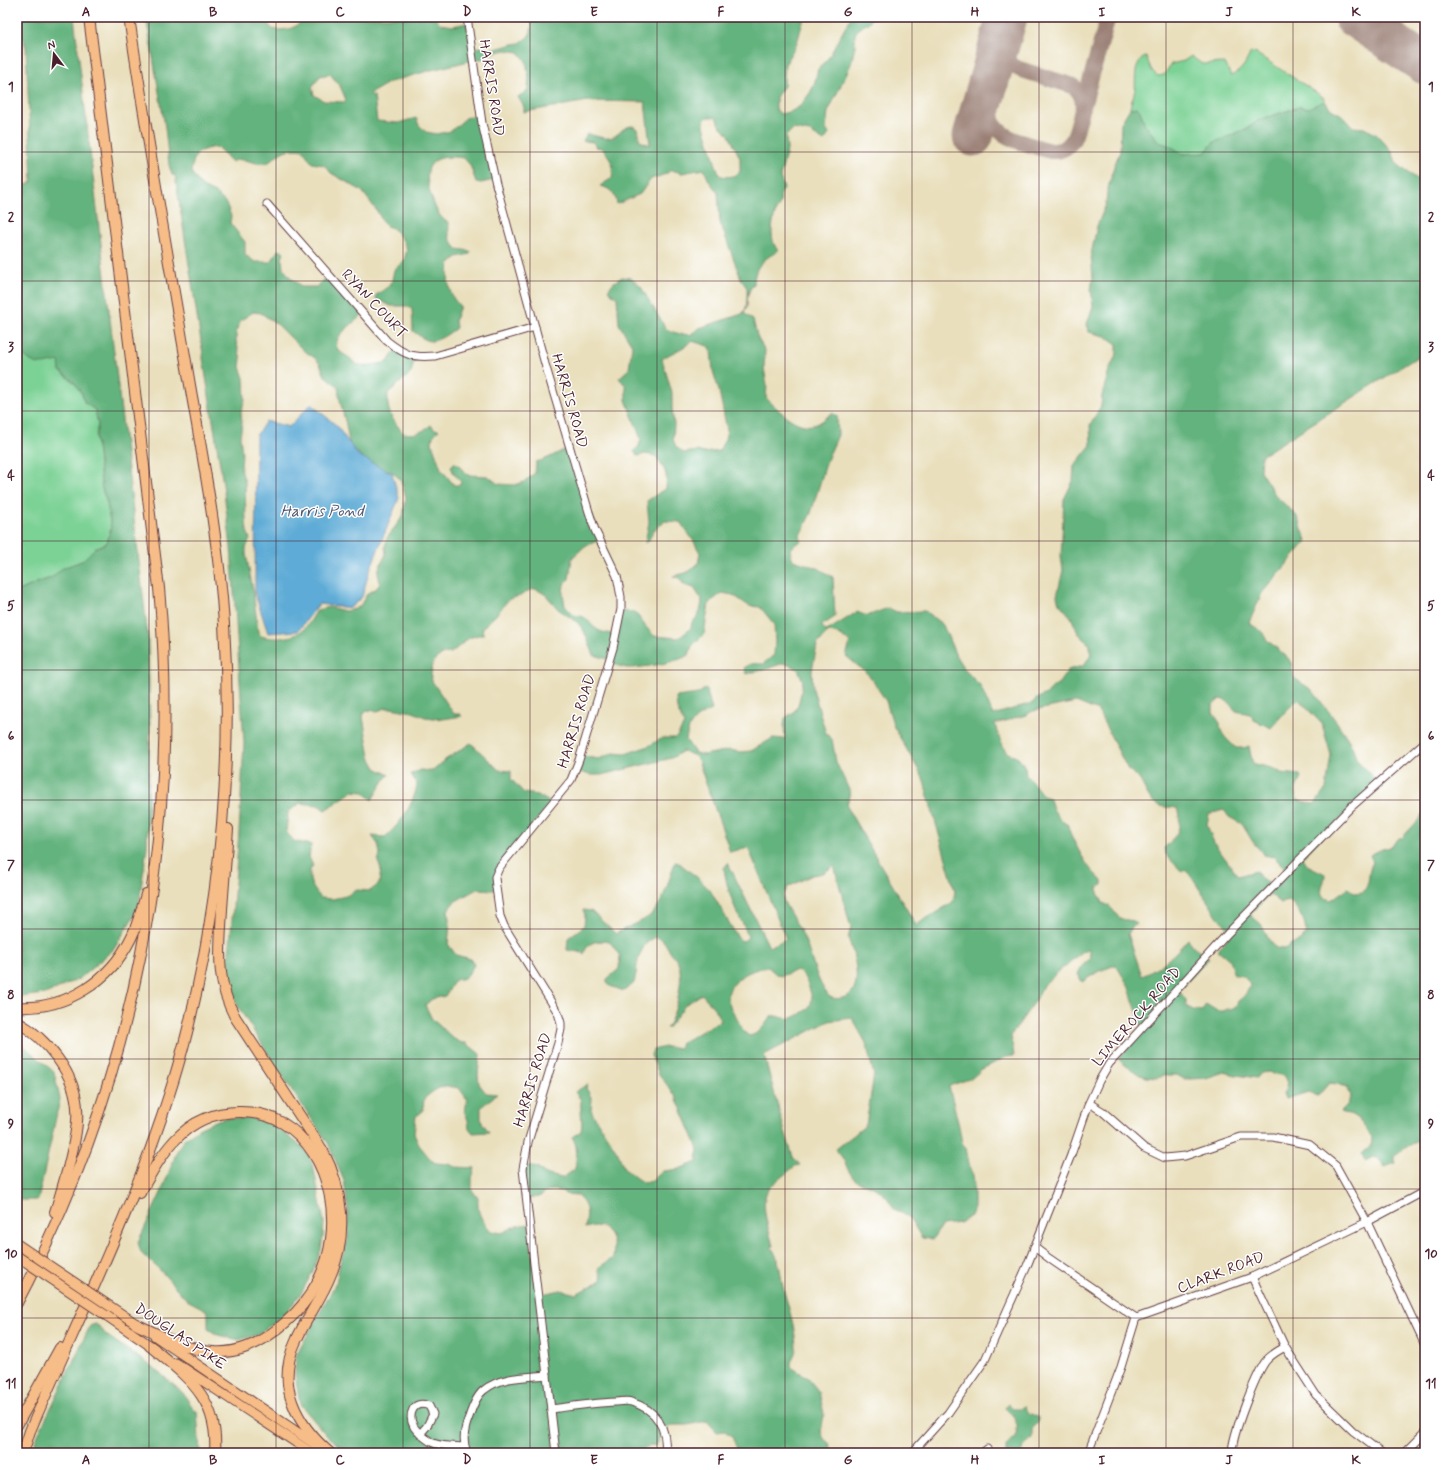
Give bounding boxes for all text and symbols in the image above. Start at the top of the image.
text: A [82,4,90,21]
text: B [209,4,218,21]
text: C [335,4,345,21]
text: D [463,4,472,21]
text: E [590,4,598,21]
text: F [718,4,725,21]
text: G [844,4,853,21]
text: H [971,4,980,21]
text: I [1099,4,1106,21]
text: J [1225,4,1233,21]
text: K [1351,4,1361,21]
north arrow [34,34,74,74]
text: N [46,38,57,53]
street label: HARRIS ROAD [473,38,509,138]
text: 1 [8,79,14,96]
text: 1 [1428,79,1434,96]
text: 2 [8,209,15,226]
text: 2 [1428,209,1435,226]
street label: RYAN COURT [337,265,411,343]
text: 3 [8,339,14,356]
text: 3 [1428,339,1434,356]
street label: HARRIS ROAD [546,351,592,451]
text: 4 [7,468,15,485]
text: 4 [1427,468,1435,485]
water label: Harris Pond [280,501,365,522]
text: 5 [7,598,15,615]
text: 5 [1427,598,1435,615]
street label: HARRIS ROAD [553,671,601,771]
text: 6 [8,728,15,745]
text: 6 [1428,728,1435,745]
text: 7 [7,857,15,874]
text: 7 [1427,857,1435,874]
street label: LIMEROCK ROAD [1088,963,1186,1071]
text: 8 [7,987,15,1004]
text: 8 [1427,987,1435,1004]
street label: HARRIS ROAD [509,1030,557,1130]
text: 9 [8,1116,15,1133]
text: 9 [1428,1116,1435,1133]
text: 10 [4,1246,18,1263]
text: 10 [1424,1246,1438,1263]
street label: CLARK ROAD [1174,1247,1268,1299]
street label: DOUGLAS PIKE [130,1299,230,1375]
text: 11 [5,1376,17,1393]
text: 11 [1425,1376,1437,1393]
text: A [82,1452,90,1469]
text: B [209,1452,218,1469]
text: C [335,1452,345,1469]
text: D [463,1452,472,1469]
text: E [590,1452,598,1469]
text: F [718,1452,725,1469]
text: G [844,1452,853,1469]
text: H [971,1452,980,1469]
text: I [1099,1452,1106,1469]
text: J [1225,1452,1233,1469]
text: K [1351,1452,1361,1469]

